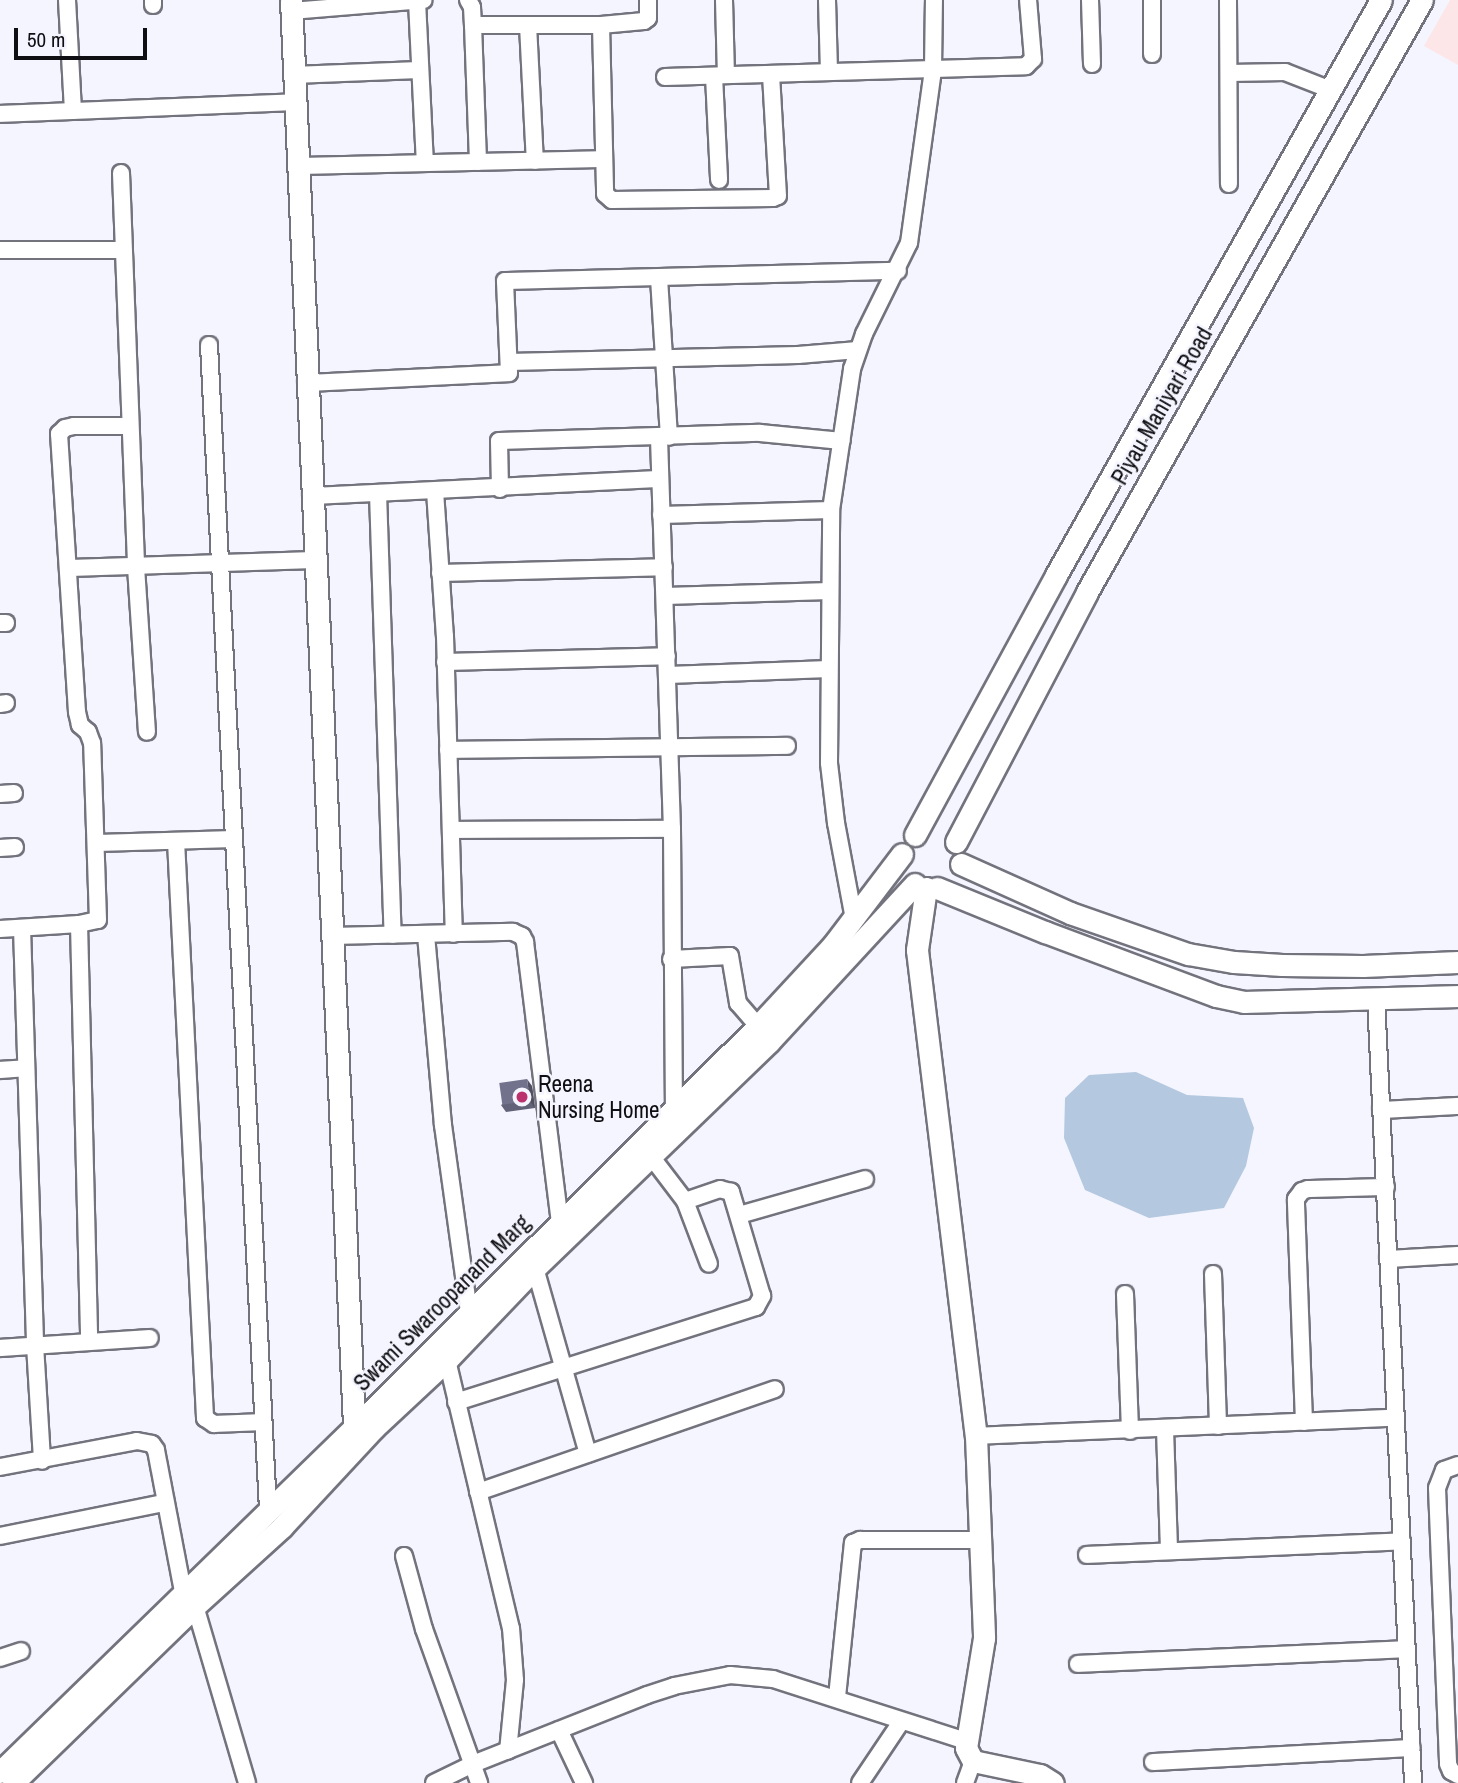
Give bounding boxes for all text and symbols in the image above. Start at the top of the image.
scale bar [18,14,150,58]
text: 50 m [27,25,65,54]
street label: Piyau Maniyari Road [1106,322,1218,490]
place label: Reena Nursing Home [538,1070,660,1124]
marker: Reena Nursing Home [512,1087,532,1107]
street label: Swami Swaroopanand Marg [348,1209,536,1397]

